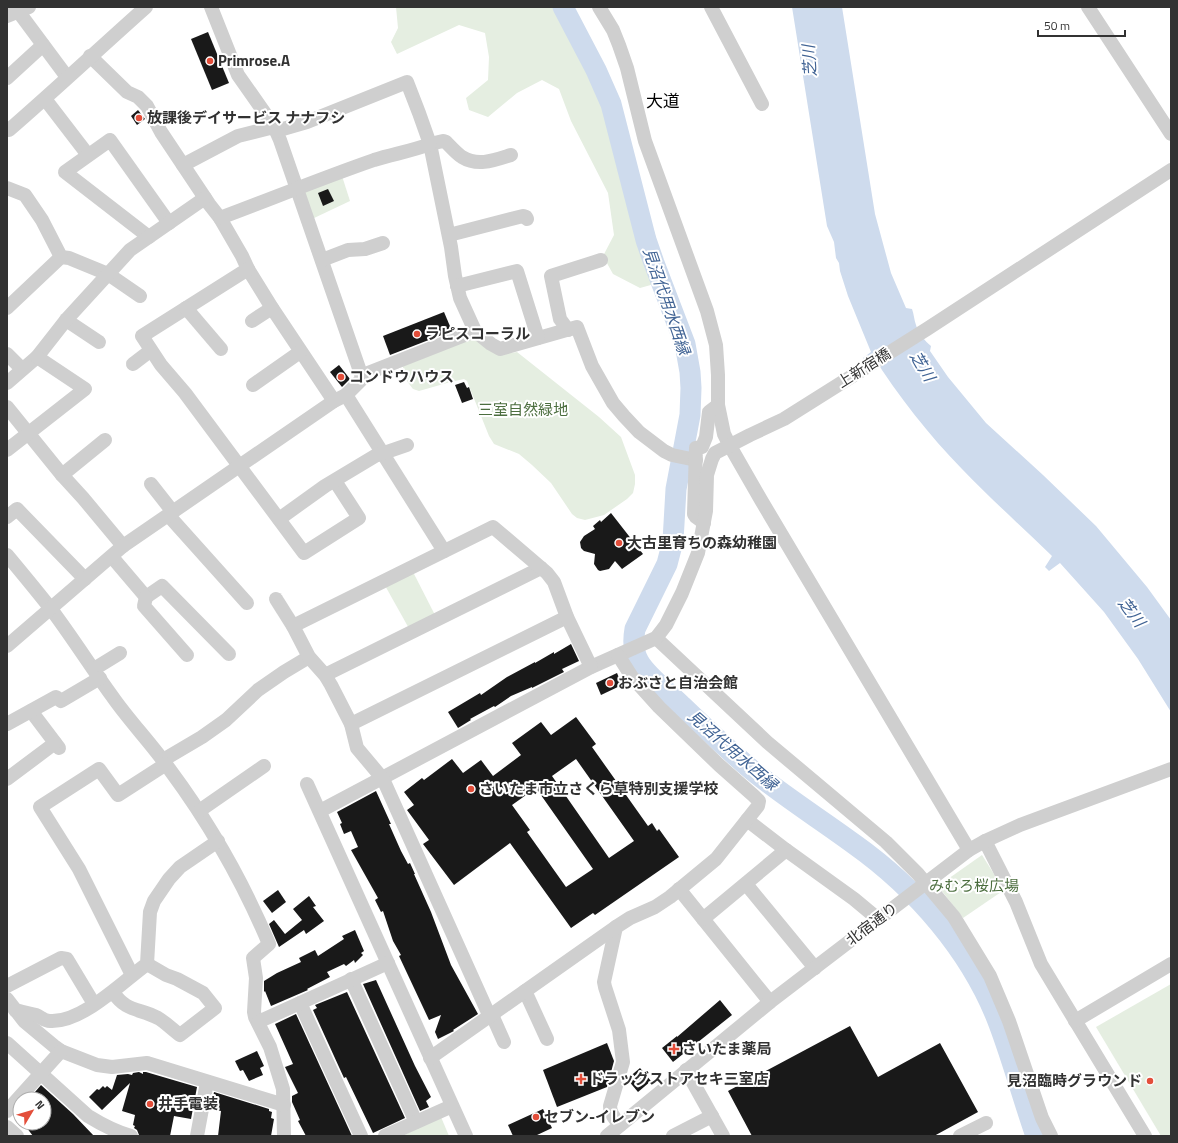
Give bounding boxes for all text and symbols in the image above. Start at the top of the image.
scale bar [1038,12,1125,38]
text: 50 m [1044,16,1070,35]
water label: 芝川 [796,42,822,78]
place label: Primrose.A [218,49,290,72]
marker: Primrose.A [205,56,215,66]
district label: 大道 [646,88,680,114]
place label: 放課後デイサービス ナナフシ [147,106,345,129]
marker: 放課後デイサービス ナナフシ [134,113,144,123]
water label: 見沼代用水西縁 [637,244,697,360]
place label: ラピスコーラル [425,322,530,345]
marker: ラピスコーラル [412,329,422,339]
street label: 上新宿橋 [832,342,895,393]
water label: 芝川 [904,346,943,388]
place label: コンドウハウス [349,365,454,388]
marker: コンドウハウス [336,372,346,382]
park label: 三室自然緑地 [478,398,568,421]
place label: 大古里育ちの森幼稚園 [627,531,777,554]
marker: 大古里育ちの森幼稚園 [614,538,624,548]
water label: 芝川 [1113,592,1152,634]
place label: おぶさと自治会館 [618,671,738,694]
marker: おぶさと自治会館 [605,678,615,688]
water label: 見沼代用水西縁 [683,704,785,797]
place label: さいたま市立さくら草特別支援学校 [479,777,719,800]
marker: さいたま市立さくら草特別支援学校 [466,784,476,794]
park label: みむろ桜広場 [929,874,1019,897]
street label: 北宿通り [841,896,903,951]
place label: さいたま薬局 [682,1037,772,1060]
marker: さいたま薬局 [669,1044,679,1054]
place label: ドラッグストアセキ三室店 [589,1067,769,1090]
place label: 見沼臨時グラウンド [1007,1069,1142,1092]
marker: ドラッグストアセキ三室店 [576,1074,586,1084]
marker: 見沼臨時グラウンド [1145,1076,1155,1086]
north arrow [12,1091,52,1131]
place label: 井手電装 [158,1092,218,1115]
text: N [31,1097,49,1113]
marker: 井手電装 [145,1099,155,1109]
place label: セブン-イレブン [544,1105,655,1128]
marker: セブン-イレブン [531,1112,541,1122]

